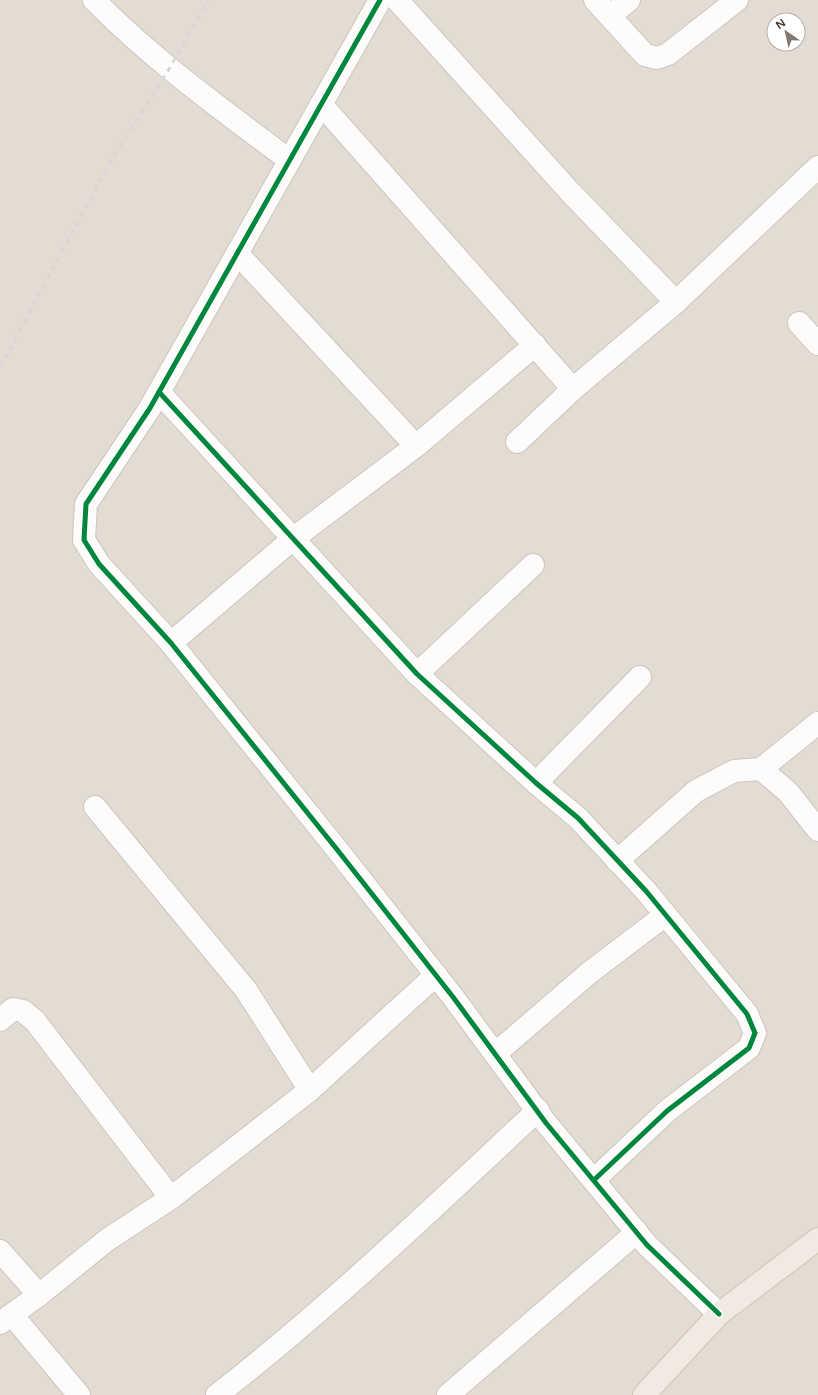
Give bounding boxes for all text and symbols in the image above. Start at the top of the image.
north arrow [766,12,806,52]
text: N [773,16,788,32]

